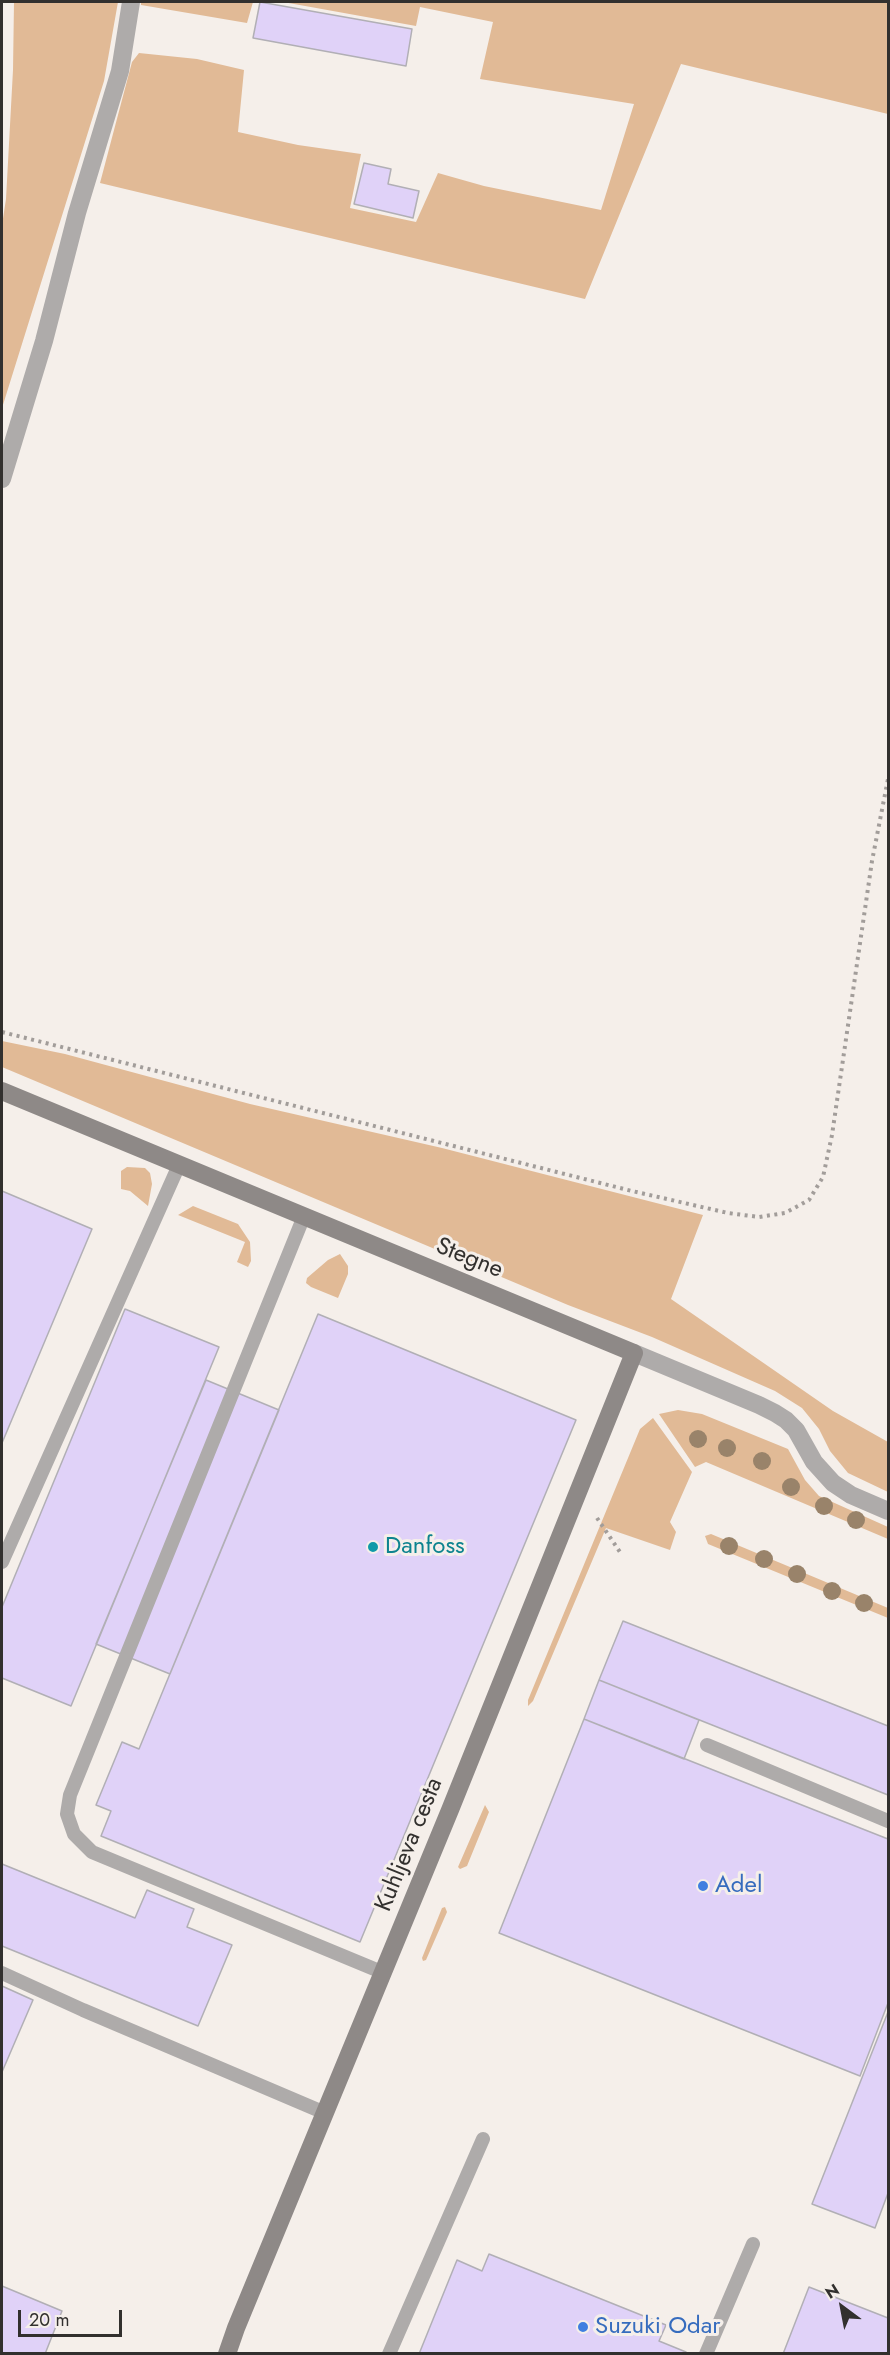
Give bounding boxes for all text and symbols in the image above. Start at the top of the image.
street label: Stegne [431,1233,507,1285]
place label: Danfoss [385,1533,465,1561]
marker: Danfoss [366,1540,380,1554]
street label: Kuhljeva cesta [370,1774,450,1916]
place label: Adel [715,1872,762,1900]
marker: Adel [696,1879,710,1893]
north arrow [812,2277,872,2337]
text: N [821,2278,844,2304]
scale bar [21,2298,124,2336]
text: 20 m [29,2307,69,2333]
place label: Suzuki Odar [595,2313,721,2341]
marker: Suzuki Odar [576,2320,590,2334]

